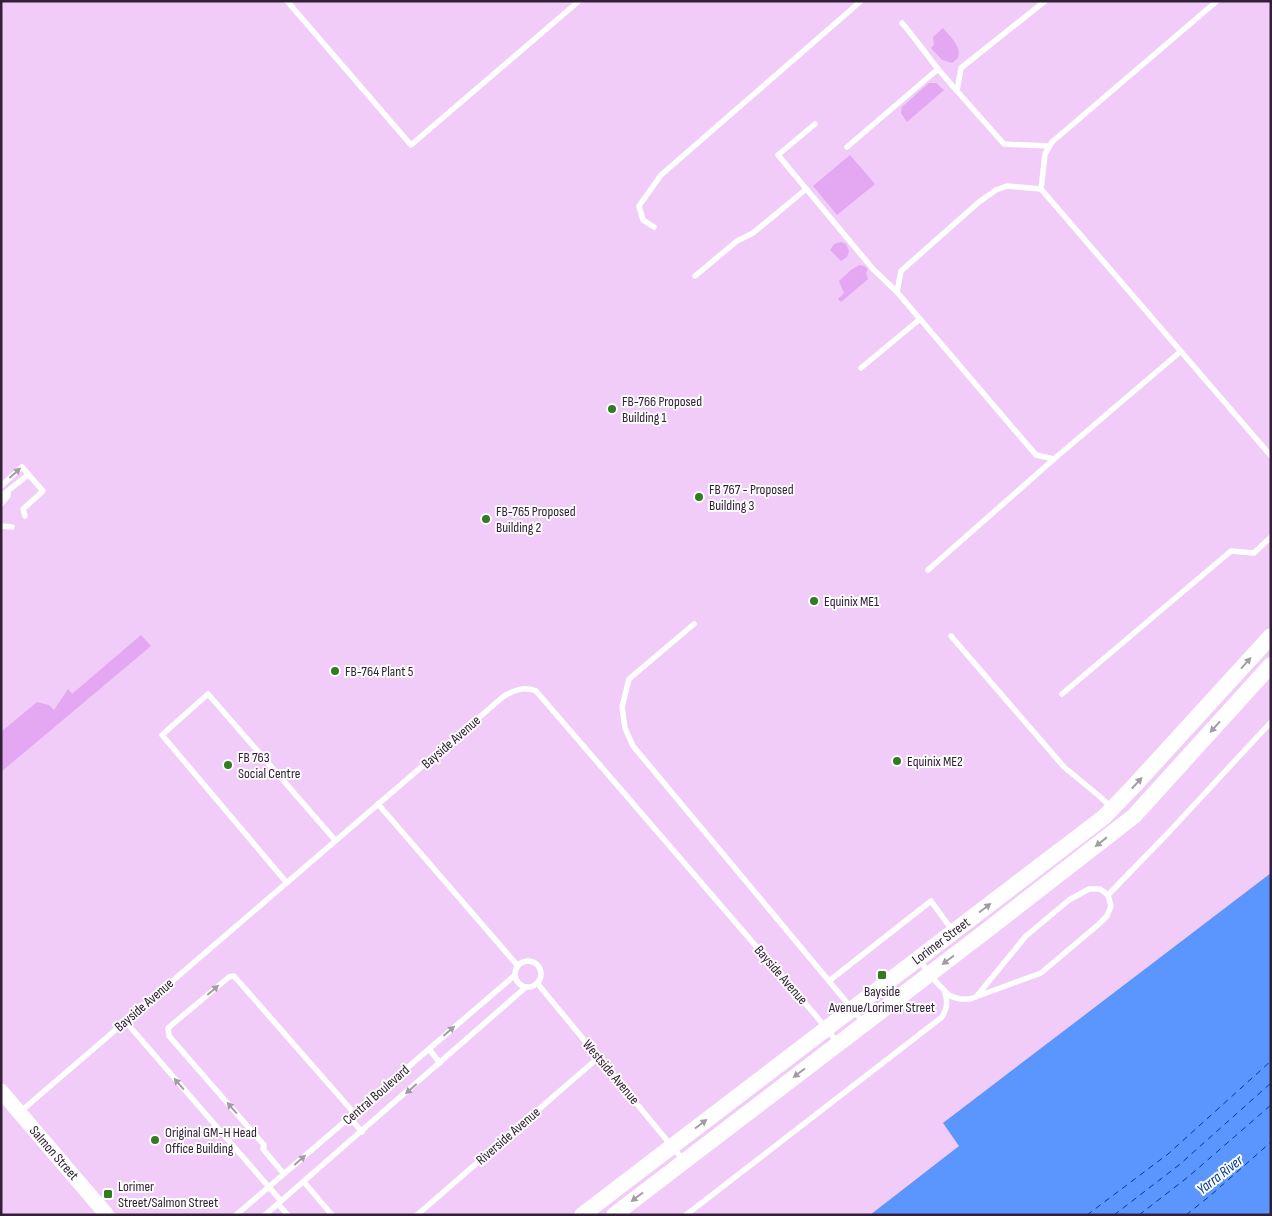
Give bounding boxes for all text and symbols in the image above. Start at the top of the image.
place label: FB-766 Proposed Building 1 [622,393,702,426]
marker: FB-766 Proposed Building 1 [606,403,618,415]
one-way arrow [9,468,22,479]
place label: FB 767 - Proposed Building 3 [709,481,794,514]
marker: FB 767 - Proposed Building 3 [693,491,705,503]
place label: FB-765 Proposed Building 2 [496,503,576,536]
marker: FB-765 Proposed Building 2 [480,513,492,525]
place label: Equinix ME1 [824,593,879,610]
marker: Equinix ME1 [808,595,820,607]
one-way arrow [1240,657,1252,669]
place label: FB-764 Plant 5 [345,663,414,680]
marker: FB-764 Plant 5 [329,665,341,677]
street label: Bayside Avenue [418,712,484,772]
one-way arrow [1209,720,1221,732]
place label: FB 763 Social Centre [238,749,300,782]
place label: Equinix ME2 [907,753,963,770]
marker: Equinix ME2 [891,755,903,767]
marker: FB 763 Social Centre [222,759,234,771]
one-way arrow [1131,777,1143,789]
one-way arrow [1095,837,1108,848]
one-way arrow [978,903,992,913]
street label: Lorimer Street [909,914,973,968]
street label: Bayside Avenue [751,942,811,1008]
one-way arrow [942,955,955,966]
marker: Bayside Avenue/Lorimer Street [876,969,888,981]
street label: Bayside Avenue [111,975,177,1035]
place label: Bayside Avenue/Lorimer Street [828,983,935,1016]
one-way arrow [207,985,219,996]
one-way arrow [443,1026,456,1037]
street label: Westside Avenue [579,1036,643,1108]
street label: Central Boulevard [339,1061,413,1129]
one-way arrow [793,1068,806,1079]
one-way arrow [173,1079,185,1091]
one-way arrow [405,1083,417,1095]
one-way arrow [226,1103,238,1115]
street label: Riverside Avenue [472,1104,544,1168]
one-way arrow [694,1119,707,1130]
street label: Salmon Street [26,1122,82,1184]
place label: Original GM-H Head Office Building [165,1124,257,1157]
marker: Original GM-H Head Office Building [149,1134,161,1146]
water label: Yarra River [1193,1151,1247,1199]
one-way arrow [293,1155,306,1166]
place label: Lorimer Street/Salmon Street [118,1178,218,1211]
marker: Lorimer Street/Salmon Street [102,1188,114,1200]
one-way arrow [630,1192,644,1202]

